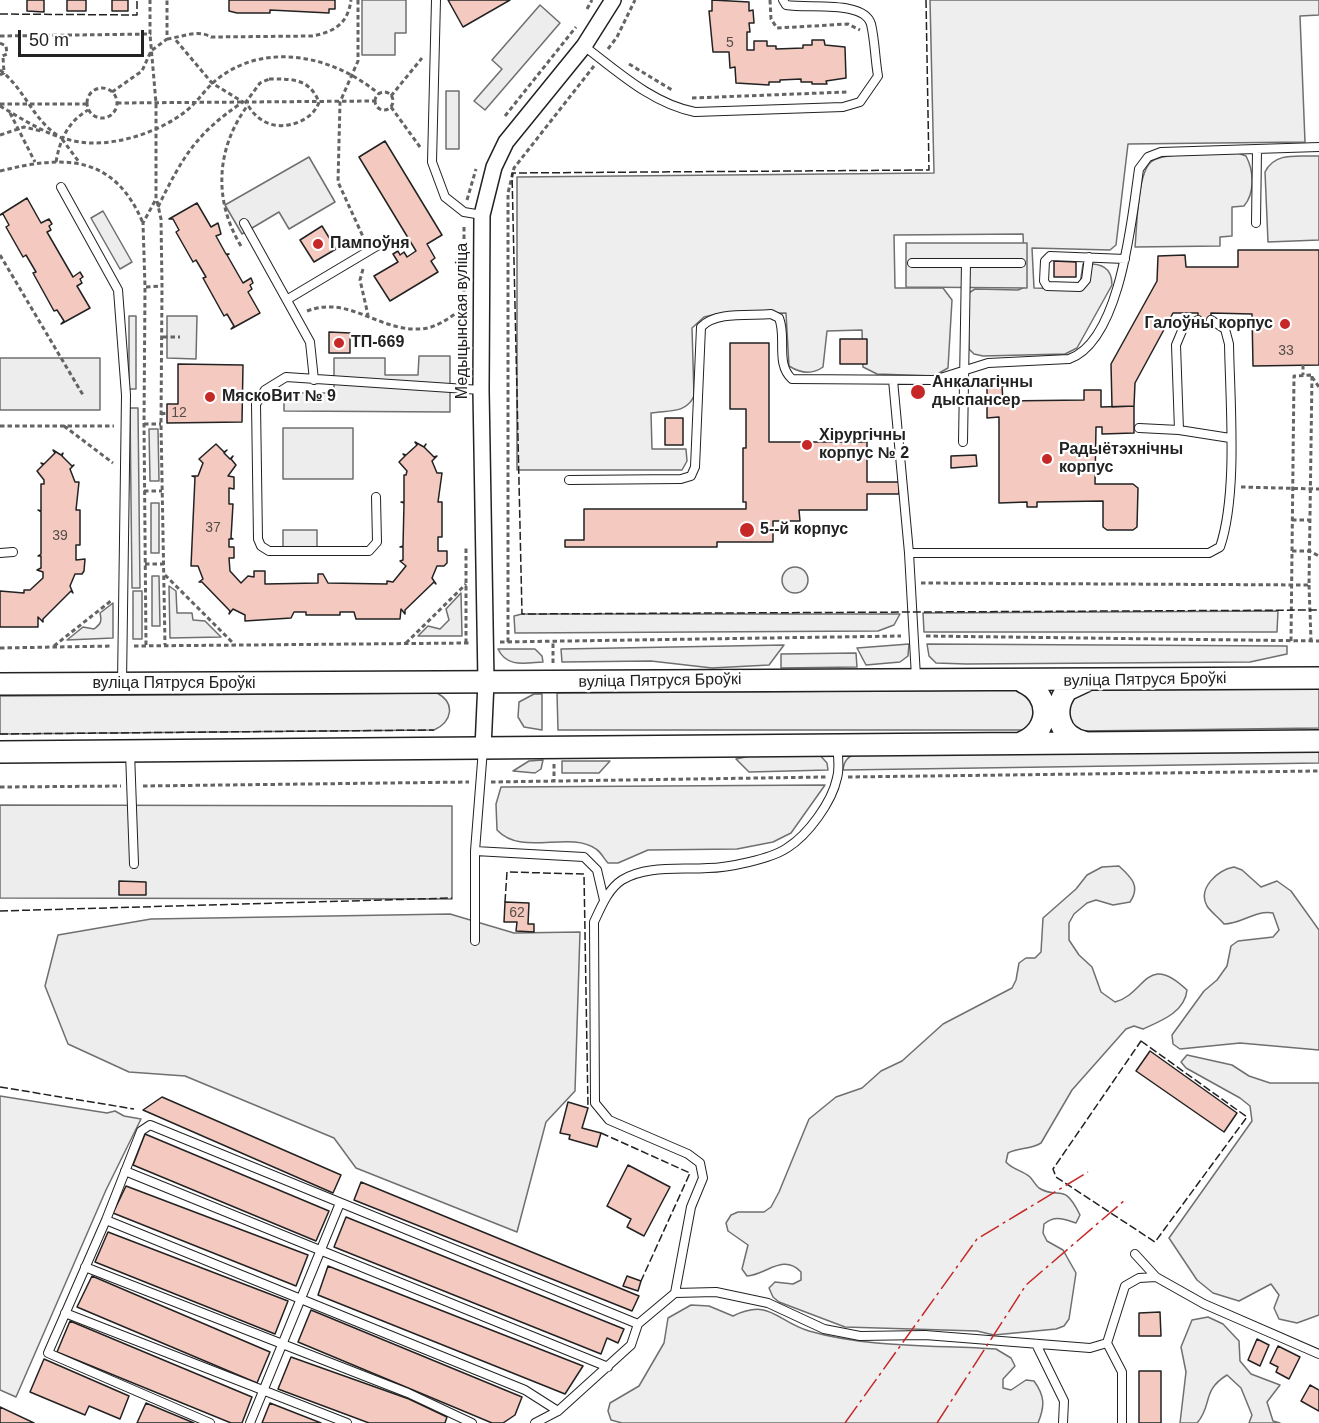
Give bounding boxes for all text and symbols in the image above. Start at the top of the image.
scale bar [21,18,147,56]
text: 50 m [29,30,69,50]
house number: 5 [726,35,734,51]
place label: Пампоўня [330,234,410,254]
marker: Пампоўня [311,237,325,251]
street label: Медыцынская вуліца [453,243,473,399]
place label: Галоўны корпус [1144,314,1273,334]
marker: Галоўны корпус [1278,317,1292,331]
place label: ТП-669 [351,333,404,353]
marker: ТП-669 [332,336,346,350]
house number: 33 [1278,343,1294,359]
place label: Анкалагічны дыспансер [932,373,1033,411]
marker: Анкалагічны дыспансер [909,383,927,401]
place label: МяскоВит № 9 [222,387,336,407]
marker: МяскоВит № 9 [203,390,217,404]
house number: 12 [171,405,187,421]
place label: Хірургічны корпус № 2 [819,426,909,464]
marker: Хірургічны корпус № 2 [800,438,814,452]
place label: Радыётэхнічны корпус [1059,440,1183,478]
marker: Радыётэхнічны корпус [1040,452,1054,466]
house number: 37 [205,520,221,536]
place label: 5--й корпус [760,520,848,540]
marker: 5--й корпус [738,521,756,539]
house number: 39 [52,528,68,544]
street label: вуліца Пятруся Броўкі [1063,669,1227,691]
street label: вуліца Пятруся Броўкі [578,670,742,692]
street label: вуліца Пятруся Броўкі [92,674,256,694]
house number: 62 [509,905,525,921]

